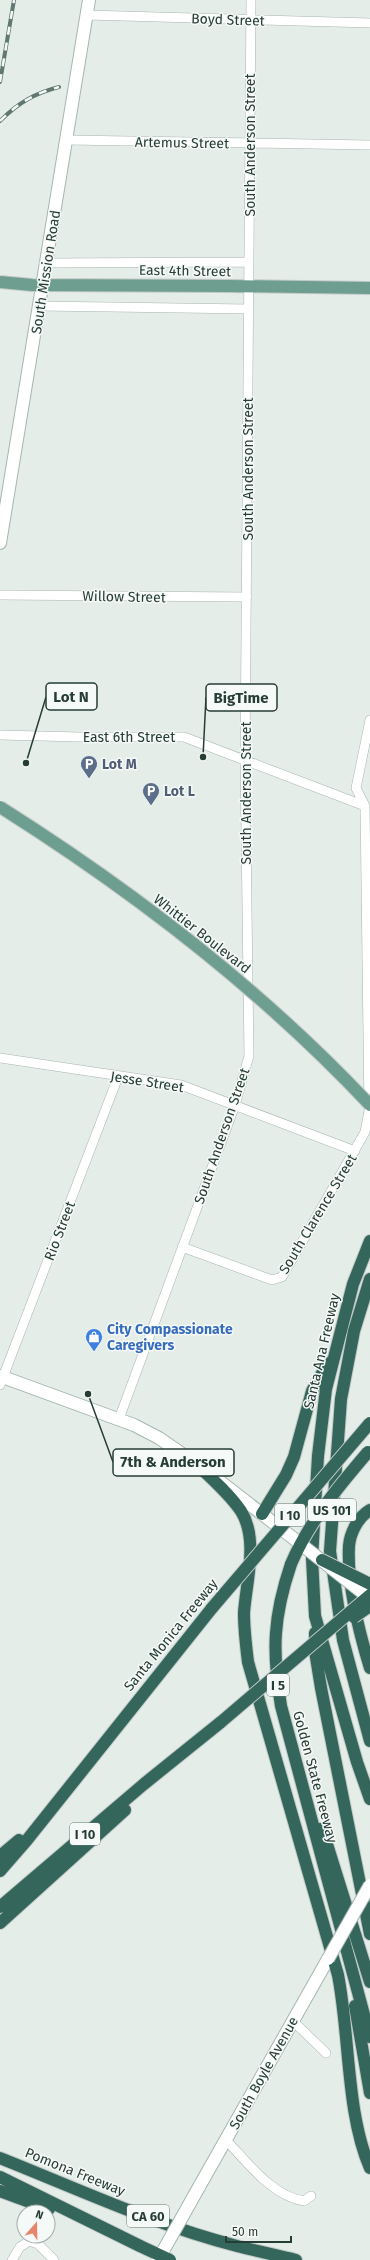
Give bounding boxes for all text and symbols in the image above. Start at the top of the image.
street label: Boyd Street [191,10,266,30]
street label: South Anderson Street [242,73,259,216]
street label: Artemus Street [135,134,230,152]
street label: South Mission Road [28,209,64,335]
street label: East 4th Street [139,262,232,280]
street label: South Anderson Street [240,397,257,540]
street label: Willow Street [82,588,167,606]
callout: Lot N [46,683,97,710]
callout: BigTime [206,684,277,711]
text: Lot N [53,688,89,706]
text: BigTime [213,689,269,707]
street label: South Anderson Street [238,721,255,864]
street label: East 6th Street [83,729,176,746]
parking icon: Lot M [79,754,99,779]
place label: Lot M [102,756,137,773]
parking icon: Lot L [141,781,161,806]
place label: Lot L [164,783,195,800]
street label: Whittier Boulevard [150,891,254,977]
street label: South Anderson Street [191,1065,254,1206]
street label: Jesse Street [109,1068,186,1096]
street label: South Clarence Street [275,1150,361,1277]
street label: Rio Street [41,1198,79,1263]
street label: Santa Ana Freeway [300,1291,344,1410]
place label: City Compassionate Caregivers [107,1321,233,1354]
shop icon: City Compassionate Caregivers [84,1327,104,1352]
callout: 7th & Anderson [113,1449,234,1476]
text: 7th & Anderson [120,1453,226,1471]
road number: US 101 [308,1499,356,1521]
road number: I 10 [275,1504,305,1526]
street label: Santa Monica Freeway [120,1575,222,1695]
road number: I 5 [267,1674,289,1696]
street label: Golden State Freeway [289,1709,341,1845]
road number: I 10 [70,1823,100,1845]
street label: South Boyle Avenue [226,2014,302,2132]
street label: Pomona Freeway [22,2144,128,2200]
north arrow [16,2204,56,2244]
road number: CA 60 [127,2205,169,2227]
text: N [34,2208,45,2222]
scale bar [226,2218,291,2244]
text: 50 m [232,2225,258,2239]

